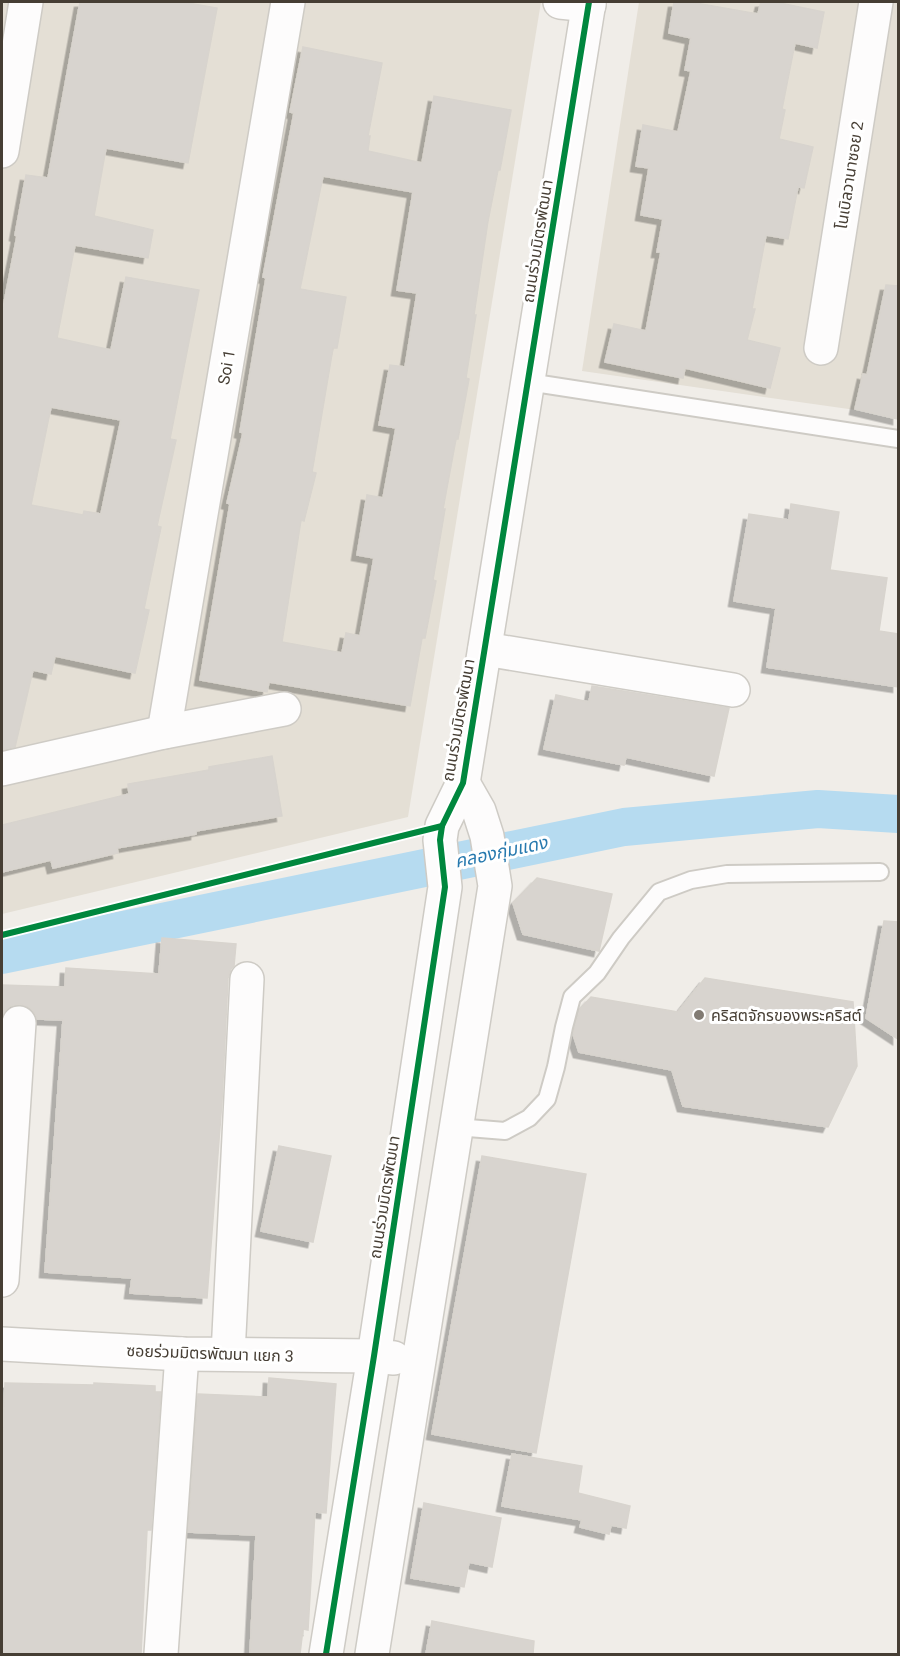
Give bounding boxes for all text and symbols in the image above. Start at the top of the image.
street label: โนเบิลวานาซอย 2 [832,120,867,230]
street label: ถนนร่วมมิตรพัฒนา [518,178,557,304]
street label: Soi 1 [214,348,239,386]
street label: ถนนร่วมมิตรพัฒนา [438,657,479,783]
water label: คลองกุ่มแดง [453,831,551,873]
place label: คริสตจักรของพระคริสต์ [711,1006,862,1025]
marker: คริสตจักรของพระคริสต์ [692,1008,706,1022]
street label: ถนนร่วมมิตรพัฒนา [365,1134,404,1260]
street label: ซอยร่วมมิตรพัฒนา แยก 3 [126,1341,294,1366]

